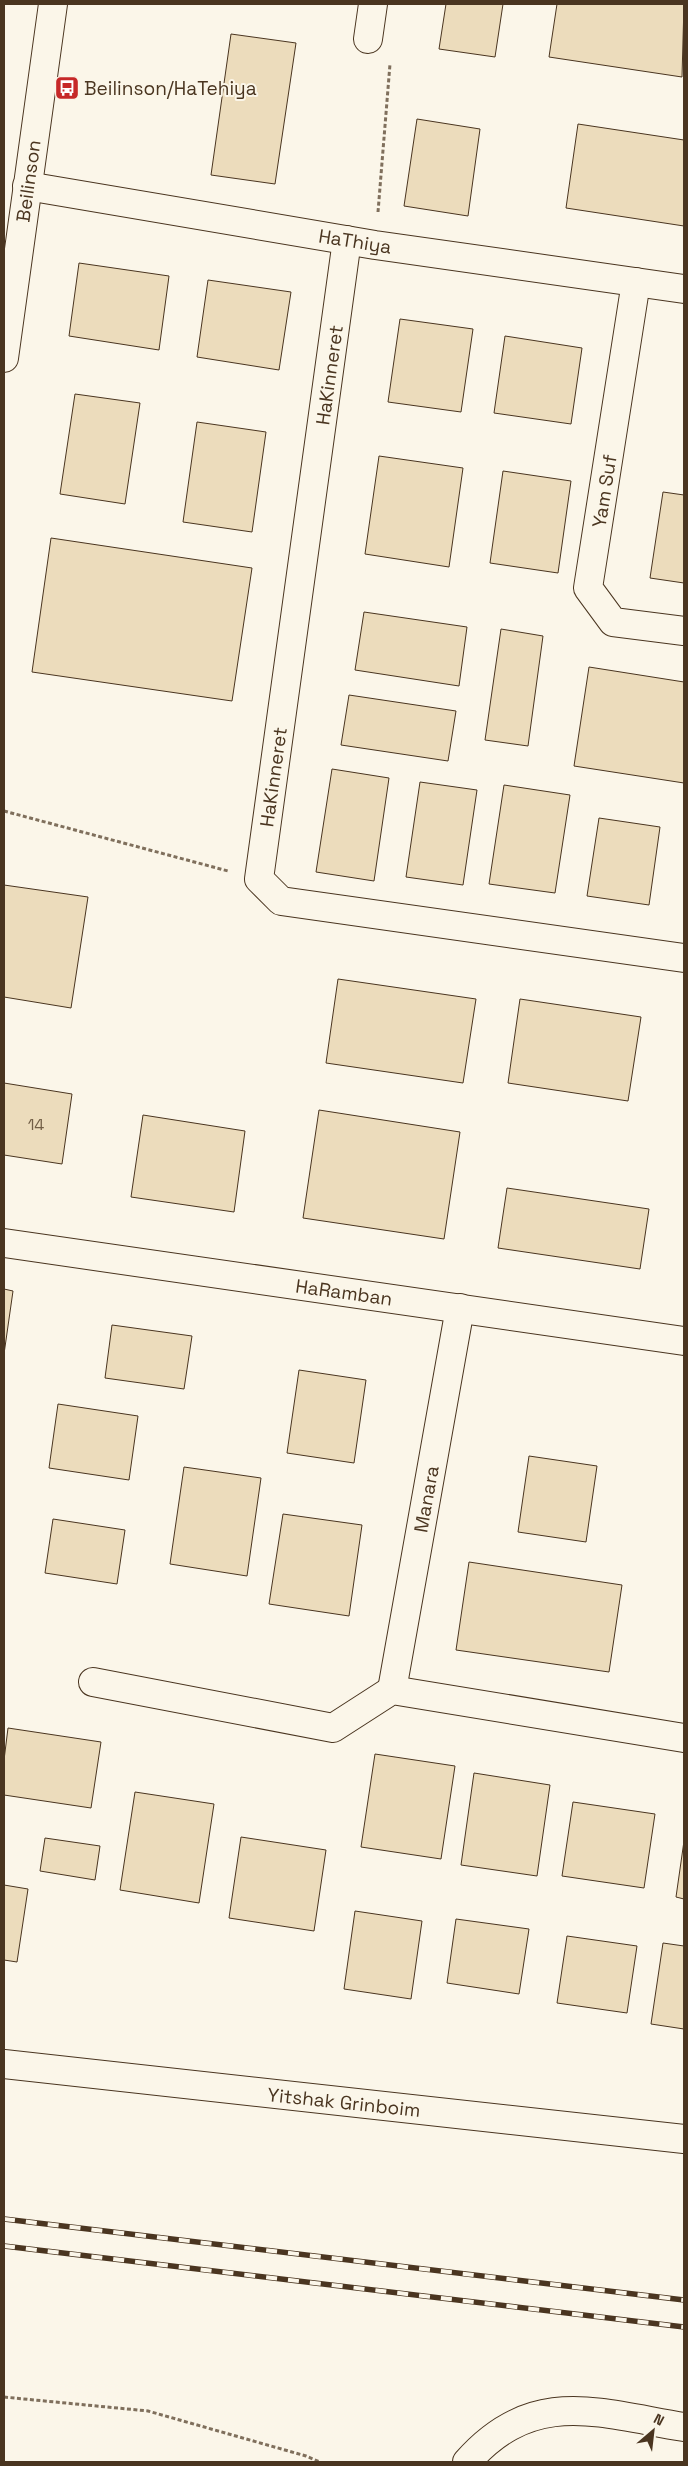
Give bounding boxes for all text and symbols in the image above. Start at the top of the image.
bus stop icon: Beilinson/HaTehiya [54,75,80,101]
place label: Beilinson/HaTehiya [84,76,257,101]
street label: Beilinson [10,138,47,224]
street label: HaThiya [317,223,393,260]
street label: HaKinneret [310,324,349,427]
street label: Yam Suf [586,453,623,530]
street label: HaKinneret [254,726,293,829]
house number: 14 [28,1114,44,1135]
street label: HaRamban [294,1273,394,1312]
street label: Manara [408,1464,445,1535]
street label: Yitshak Grinboim [266,2082,422,2123]
north arrow [628,2406,678,2456]
text: N [651,2409,667,2430]

